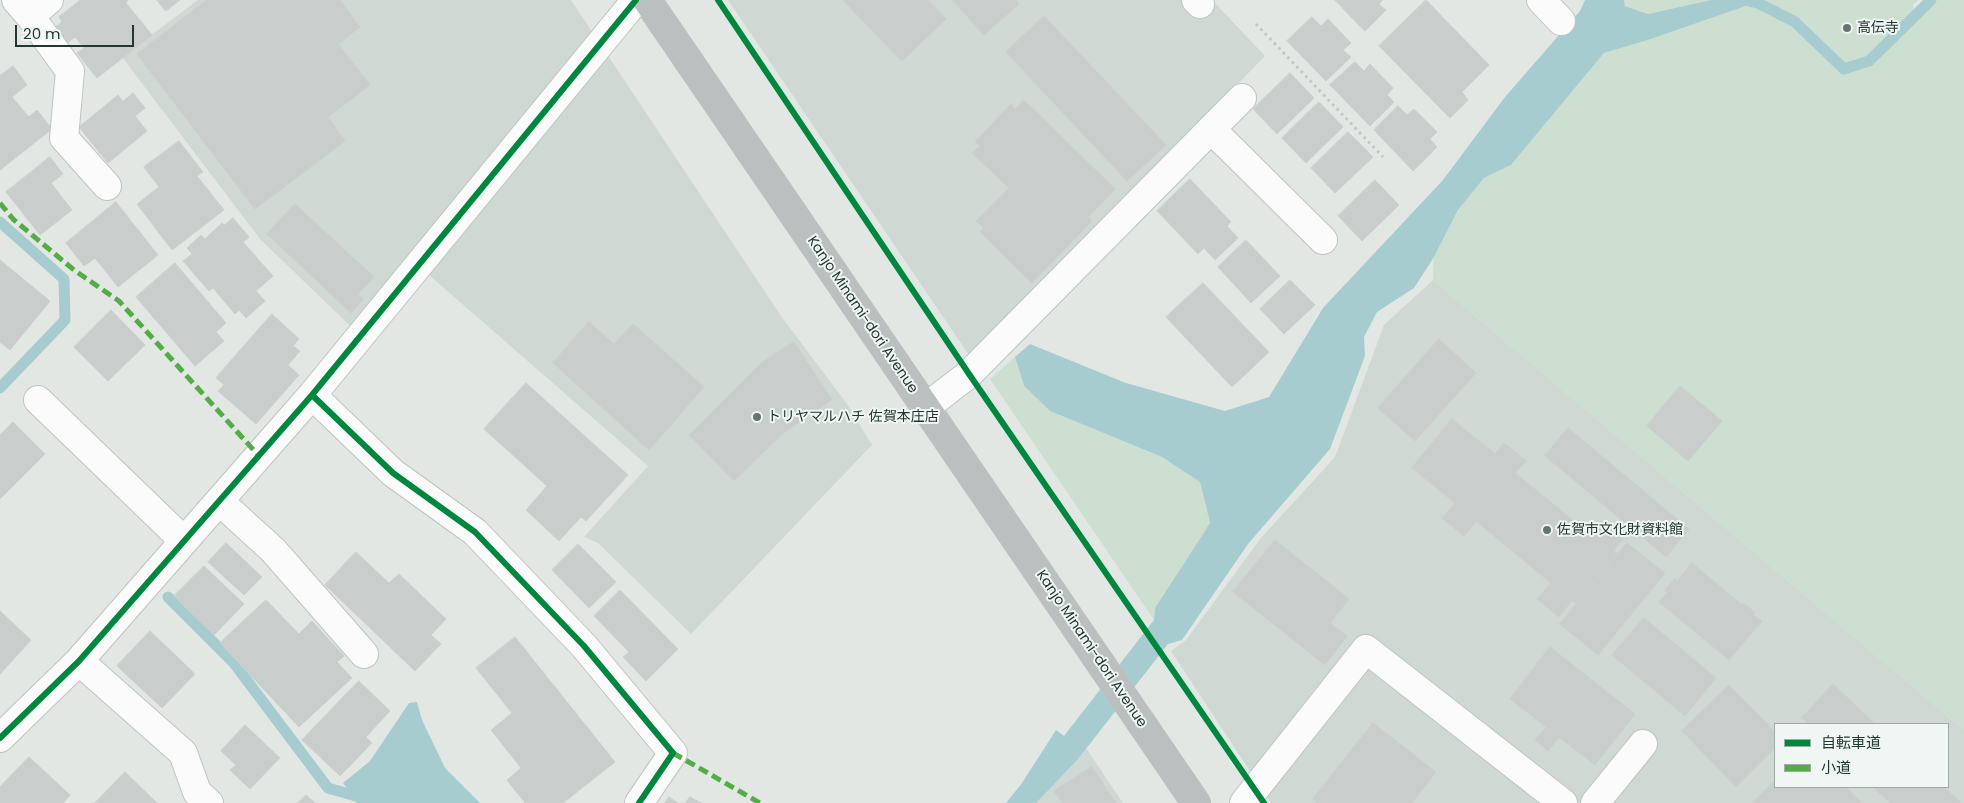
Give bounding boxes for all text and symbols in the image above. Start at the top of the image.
scale bar [18,15,136,47]
place label: 高伝寺 [1857,20,1899,36]
marker: 高伝寺 [1841,22,1853,34]
text: 20 m [23,23,61,44]
street label: Kanjo Minami-dori Avenue [803,233,921,397]
place label: トリヤマルハチ 佐賀本庄店 [767,409,939,425]
marker: トリヤマルハチ 佐賀本庄店 [751,411,763,423]
place label: 佐賀市文化財資料館 [1557,522,1683,538]
marker: 佐賀市文化財資料館 [1541,524,1553,536]
street label: Kanjo Minami-dori Avenue [1032,567,1150,731]
legend [1774,723,1949,788]
text: 自転車道 [1821,732,1881,753]
text: 小道 [1821,757,1851,778]

